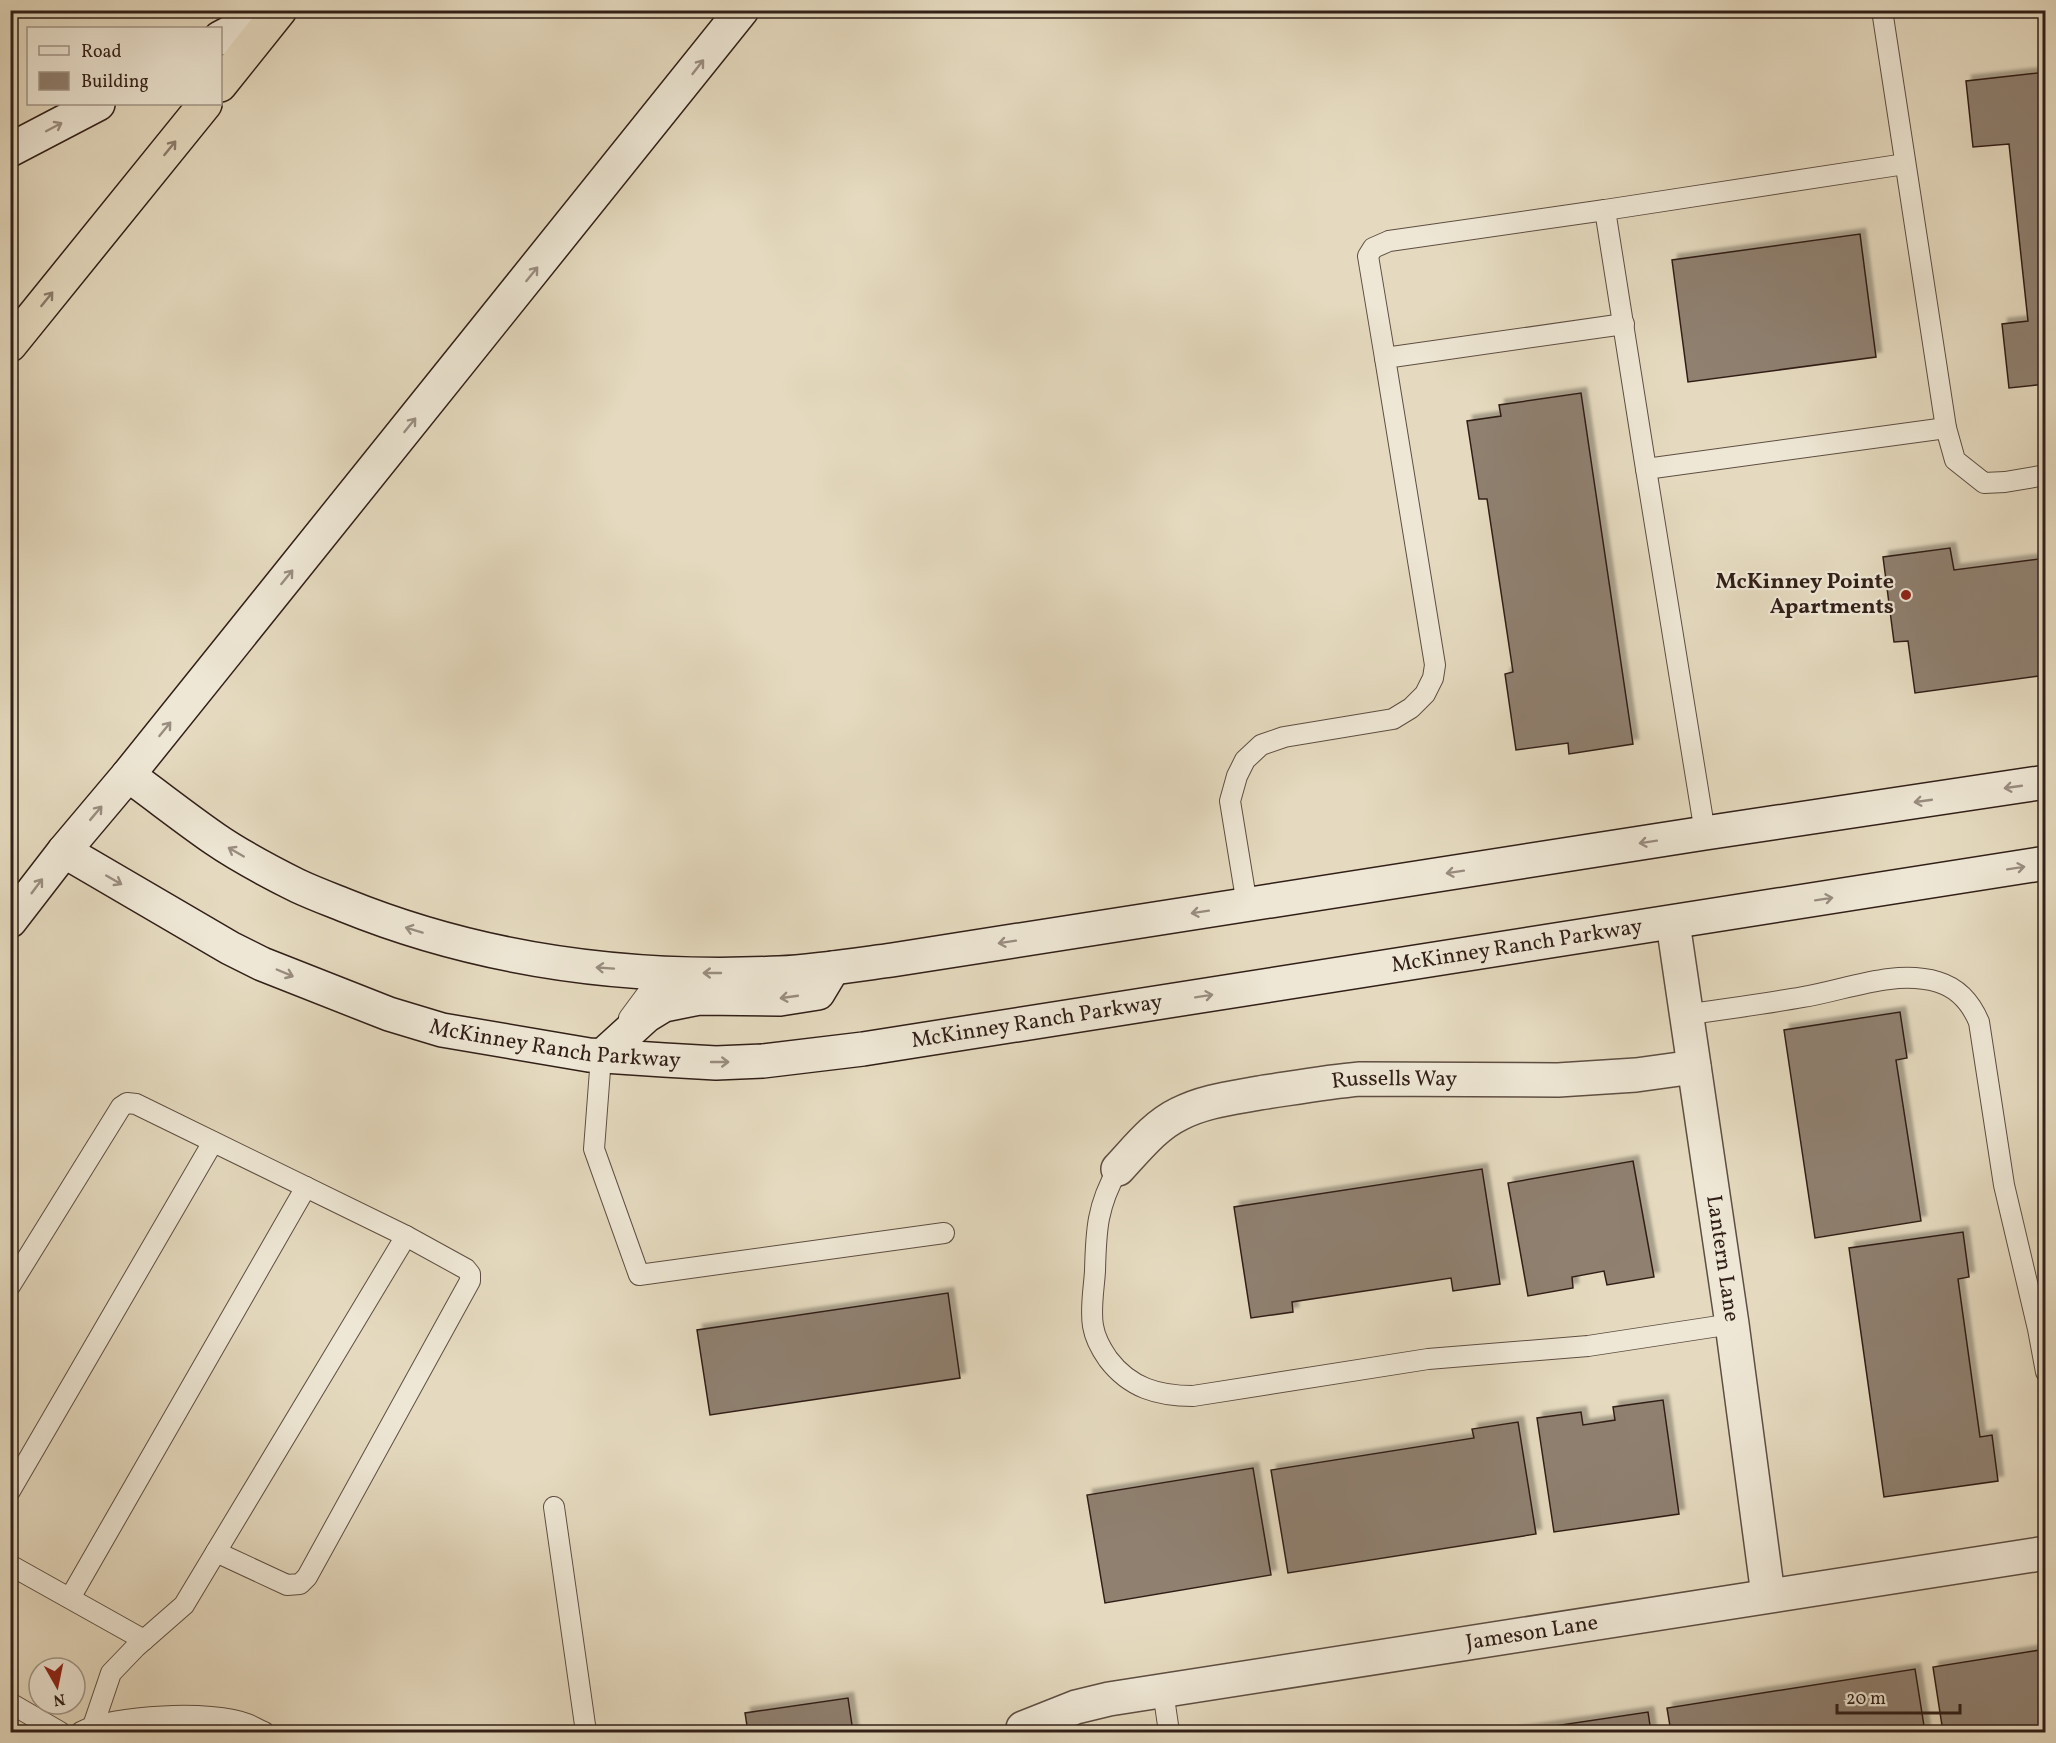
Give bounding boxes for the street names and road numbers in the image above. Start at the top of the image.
street label: McKinney Ranch Parkway [1389,911,1645,981]
street label: McKinney Ranch Parkway [909,987,1165,1057]
street label: McKinney Ranch Parkway [425,1011,682,1076]
street label: Russells Way [1330,1063,1457,1097]
street label: Lantern Lane [1698,1193,1747,1324]
street label: Jameson Lane [1463,1607,1600,1659]

